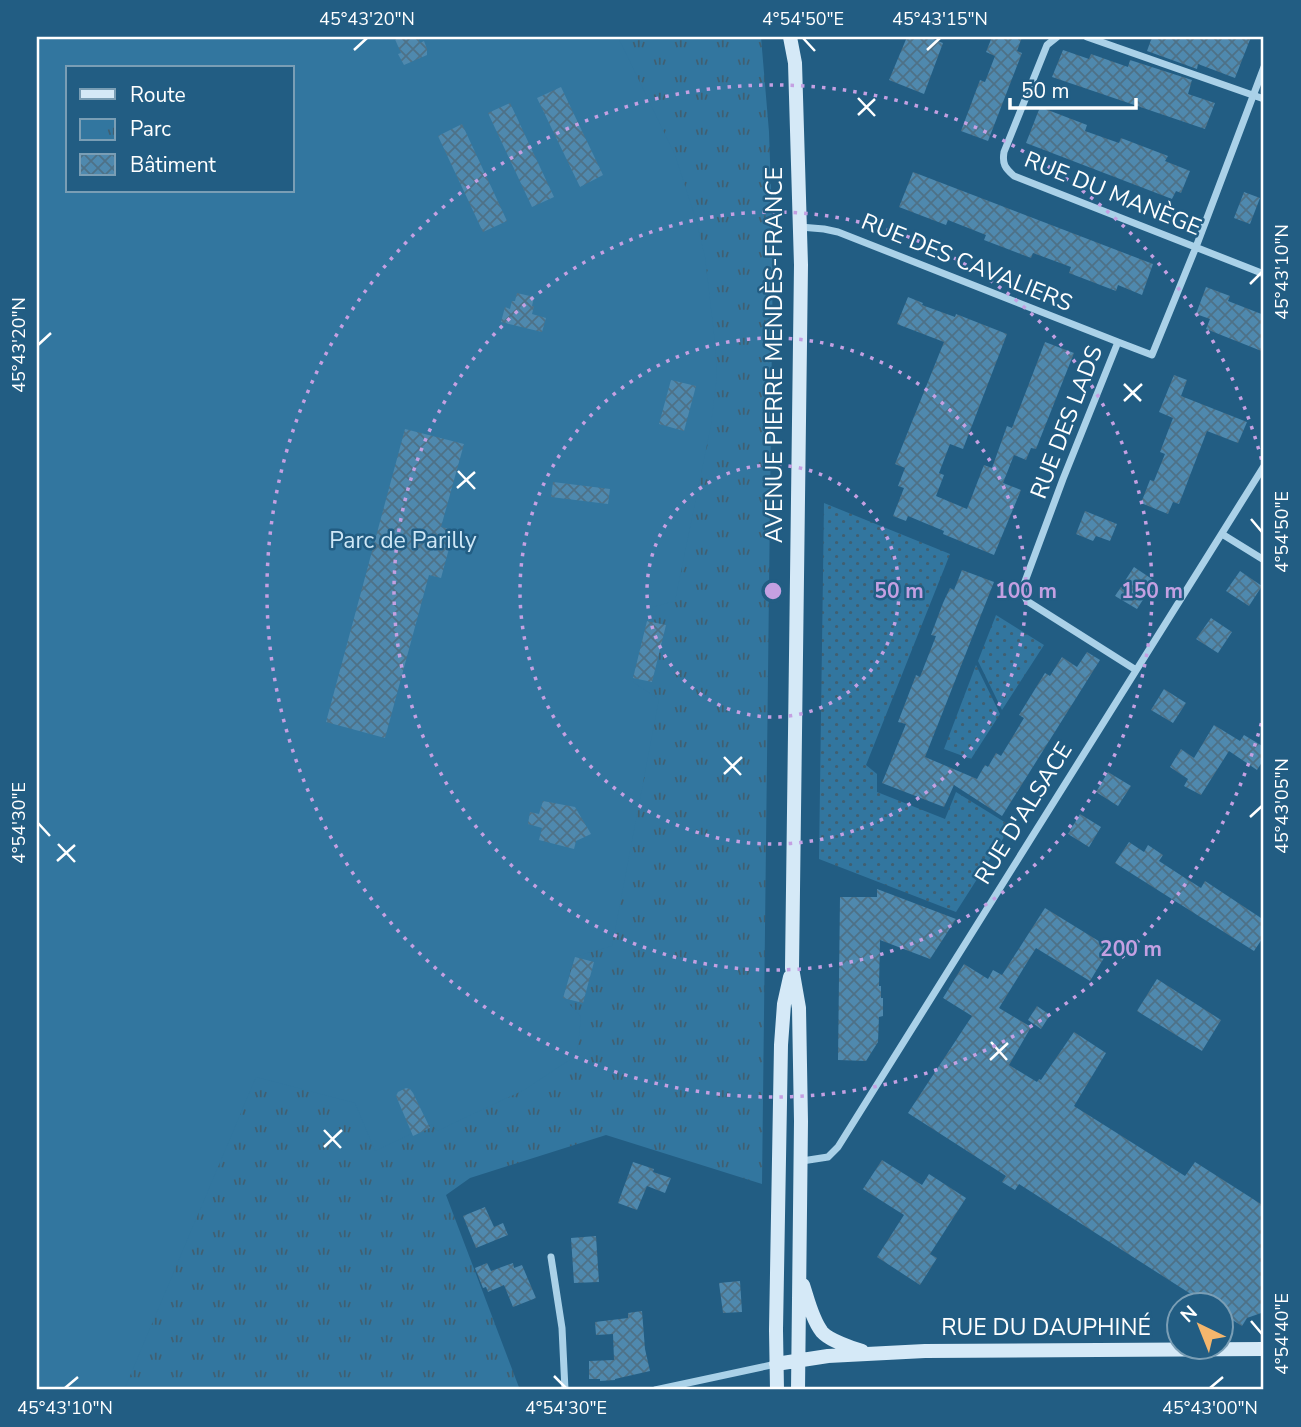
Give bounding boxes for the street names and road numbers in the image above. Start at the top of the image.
street label: RUE DU MANÈGE [1020,144,1206,243]
street label: AVENUE PIERRE MENDÈS-FRANCE [759,167,790,543]
street label: RUE DES CAVALIERS [857,206,1077,319]
street label: RUE DES LADS [1023,341,1110,503]
street label: RUE D'ALSACE [967,736,1079,890]
street label: RUE DU DAUPHINÉ [941,1312,1151,1343]

